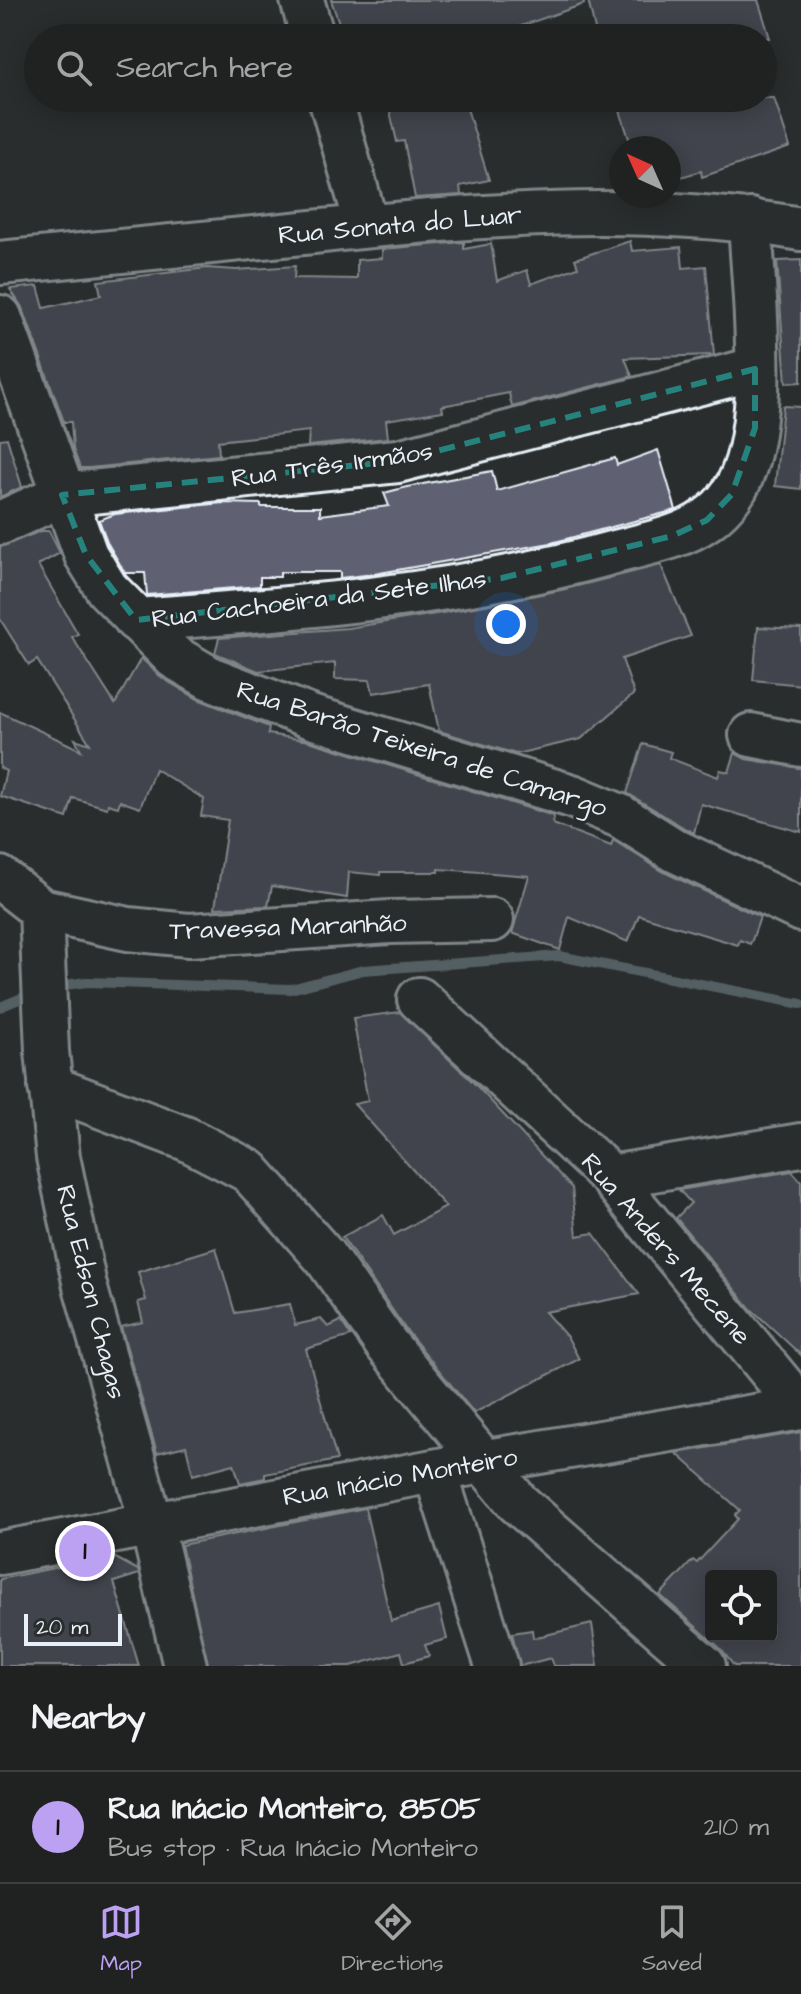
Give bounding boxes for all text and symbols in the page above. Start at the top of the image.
search box [24,24,777,112]
icon: search [52,46,96,90]
text: Search here [116,47,293,89]
north arrow [609,136,681,208]
street label: Rua Sonata do Luar [277,196,523,254]
street label: Rua Três Irmãos [229,433,435,497]
street label: Rua Cachoeira da Sete Ilhas [150,561,488,637]
your location [486,604,526,644]
street label: Rua Barão Teixeira de Camargo [232,672,612,828]
street label: Travessa Maranhão [169,905,407,949]
street label: Rua Anders Mecene [573,1145,759,1353]
street label: Rua Edson Chagas [45,1181,135,1403]
street label: Rua Inácio Monteiro [280,1439,520,1515]
pin: 1 [59,1521,111,1581]
map controls [705,1570,777,1642]
button: locate [705,1570,777,1642]
scale bar [24,1610,122,1646]
text: 20 m [36,1612,88,1643]
text: Nearby [32,1694,146,1742]
text: Rua Inácio Monteiro, 8505 [108,1788,480,1830]
text: 1 [56,1809,60,1845]
text: 210 m [704,1809,769,1845]
text: Bus stop · Rua Inácio Monteiro [108,1830,478,1866]
tab: Map [99,1900,143,1979]
tab: Directions [341,1900,444,1979]
tab: Saved [642,1900,702,1979]

